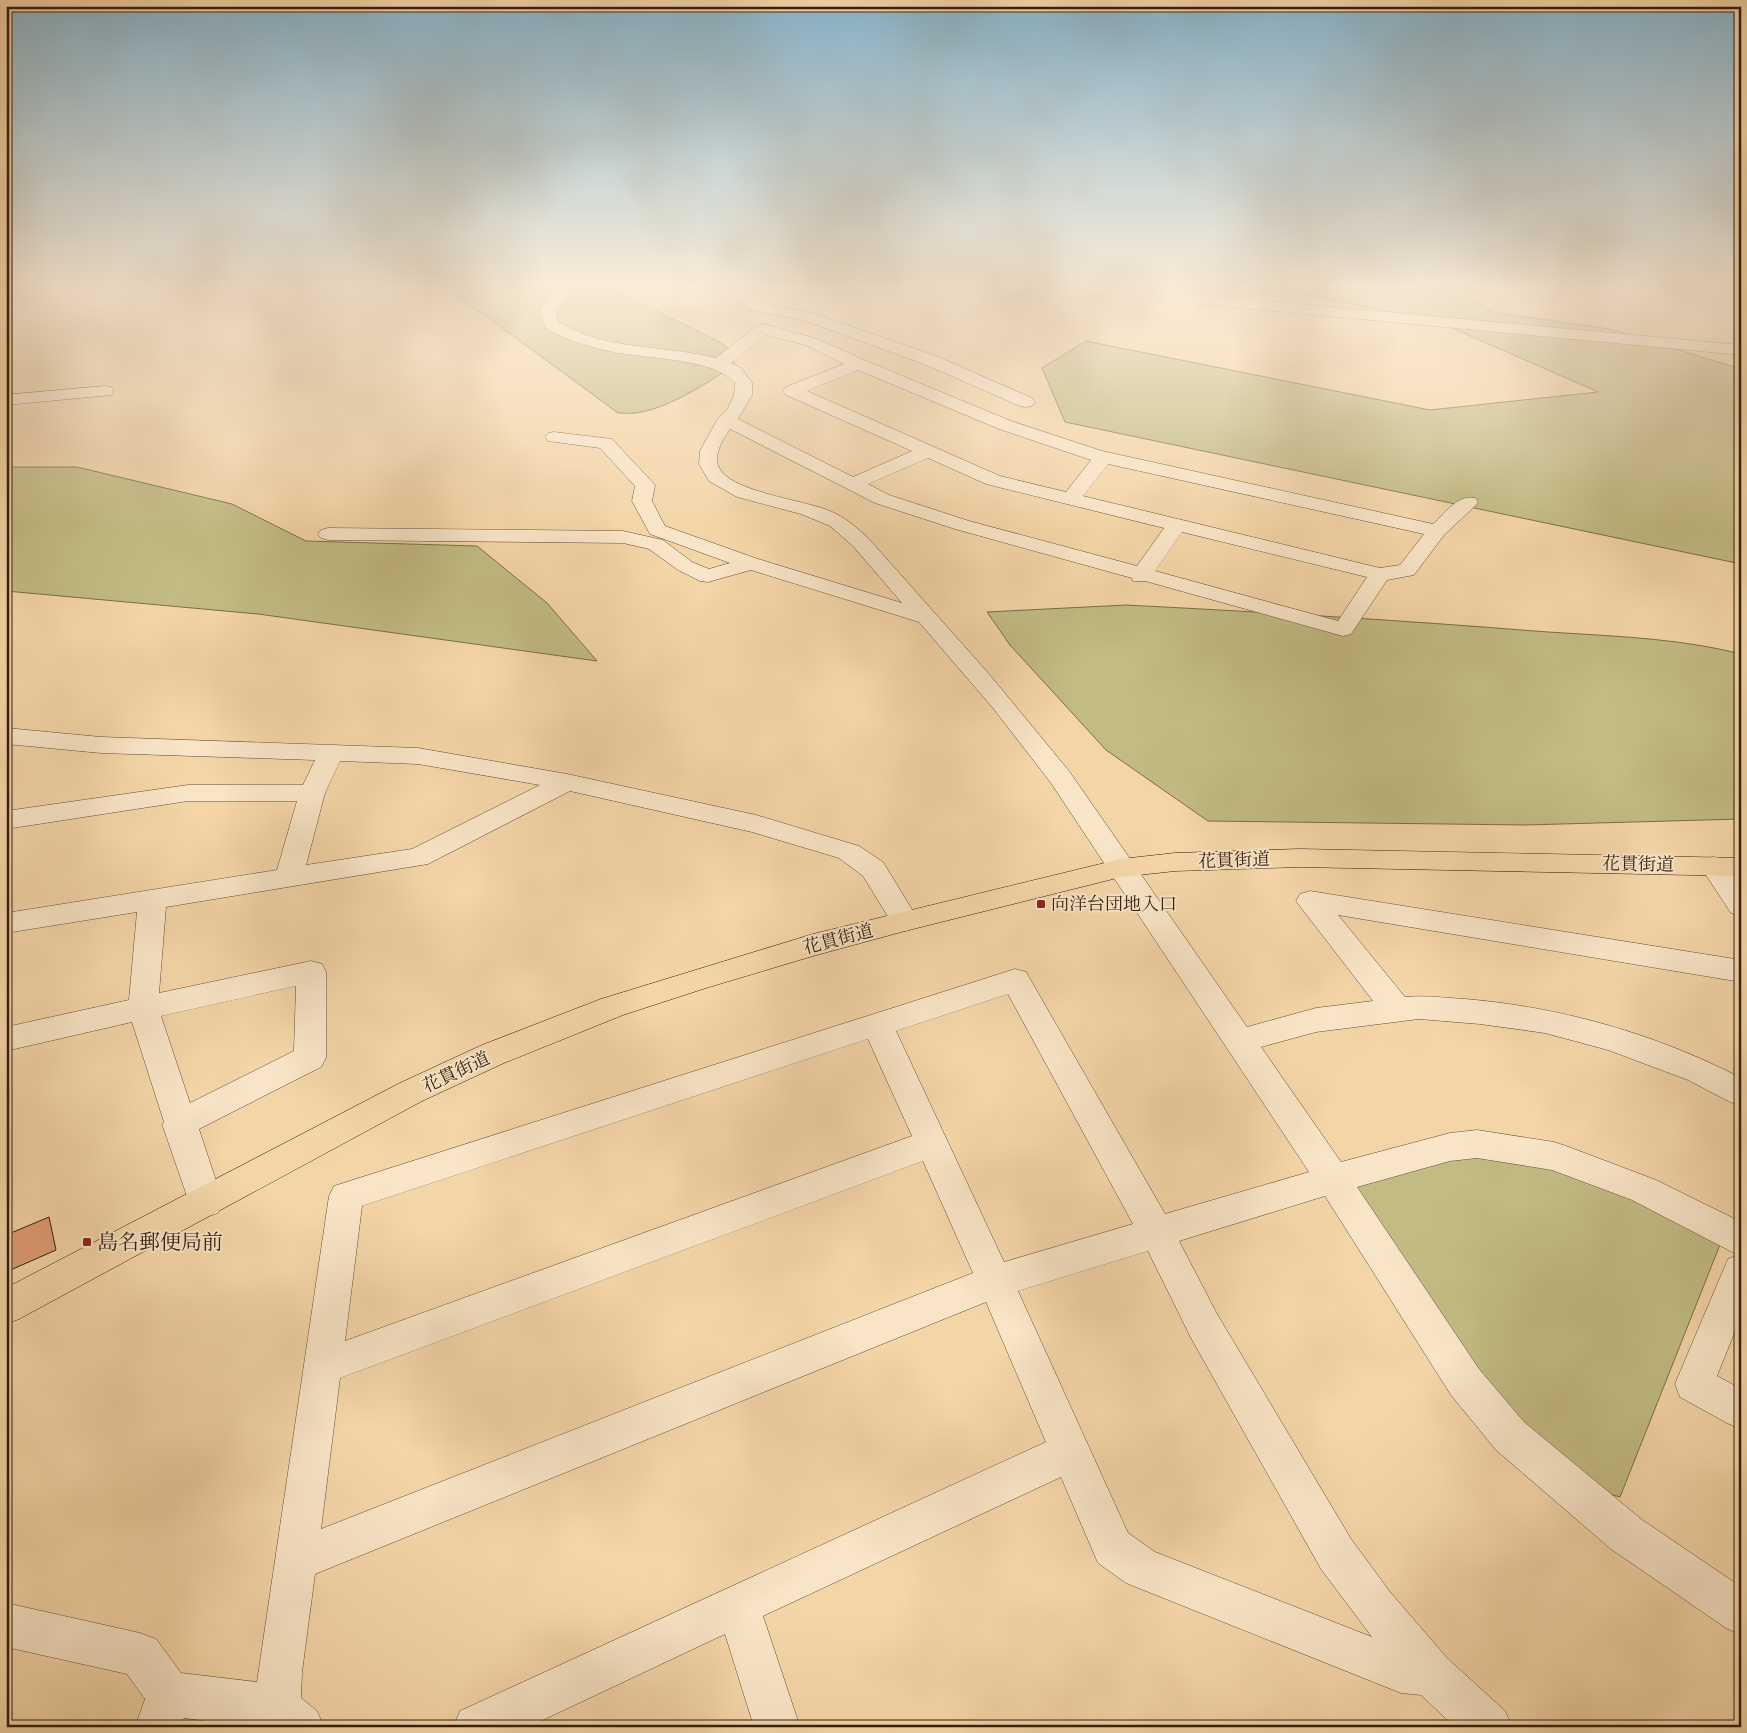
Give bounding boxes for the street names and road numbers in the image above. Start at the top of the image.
street label: 花貫街道 [1198,848,1270,873]
street label: 花貫街道 [1602,852,1674,877]
street label: 花貫街道 [800,919,876,960]
street label: 花貫街道 [419,1047,494,1098]

